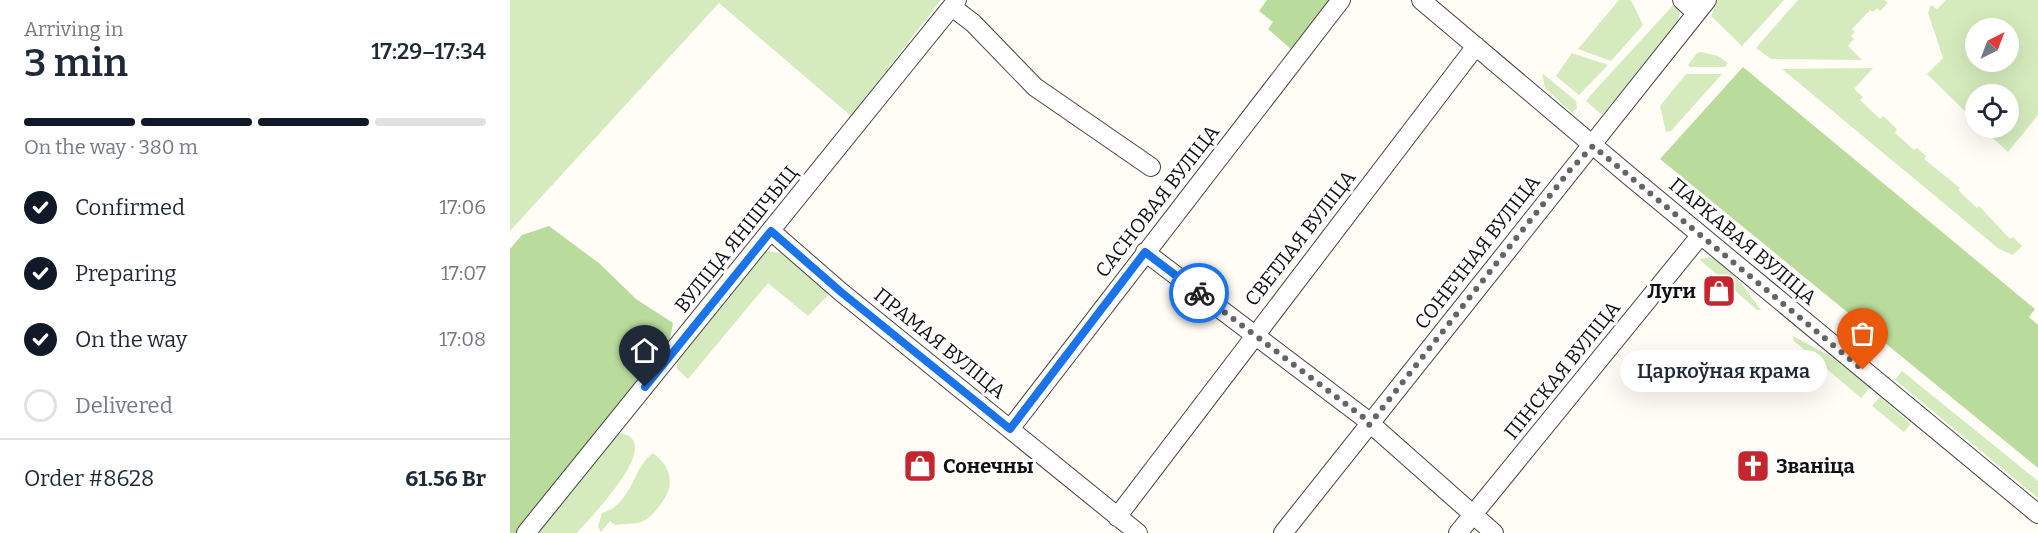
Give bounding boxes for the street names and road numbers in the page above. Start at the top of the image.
street label: САСНОВАЯ ВУЛІЦА [1090,119,1224,282]
street label: ВУЛІЦА ЯНІШЧЫЦ [670,161,802,317]
street label: СВЕТЛАЯ ВУЛІЦА [1240,165,1361,311]
street label: СОНЕЧНАЯ ВУЛІЦА [1409,170,1545,334]
street label: ПАРКАВАЯ ВУЛІЦА [1665,172,1822,310]
street label: ПРАМАЯ ВУЛІЦА [869,283,1011,404]
street label: ПІНСКАЯ ВУЛІЦА [1499,296,1626,444]

